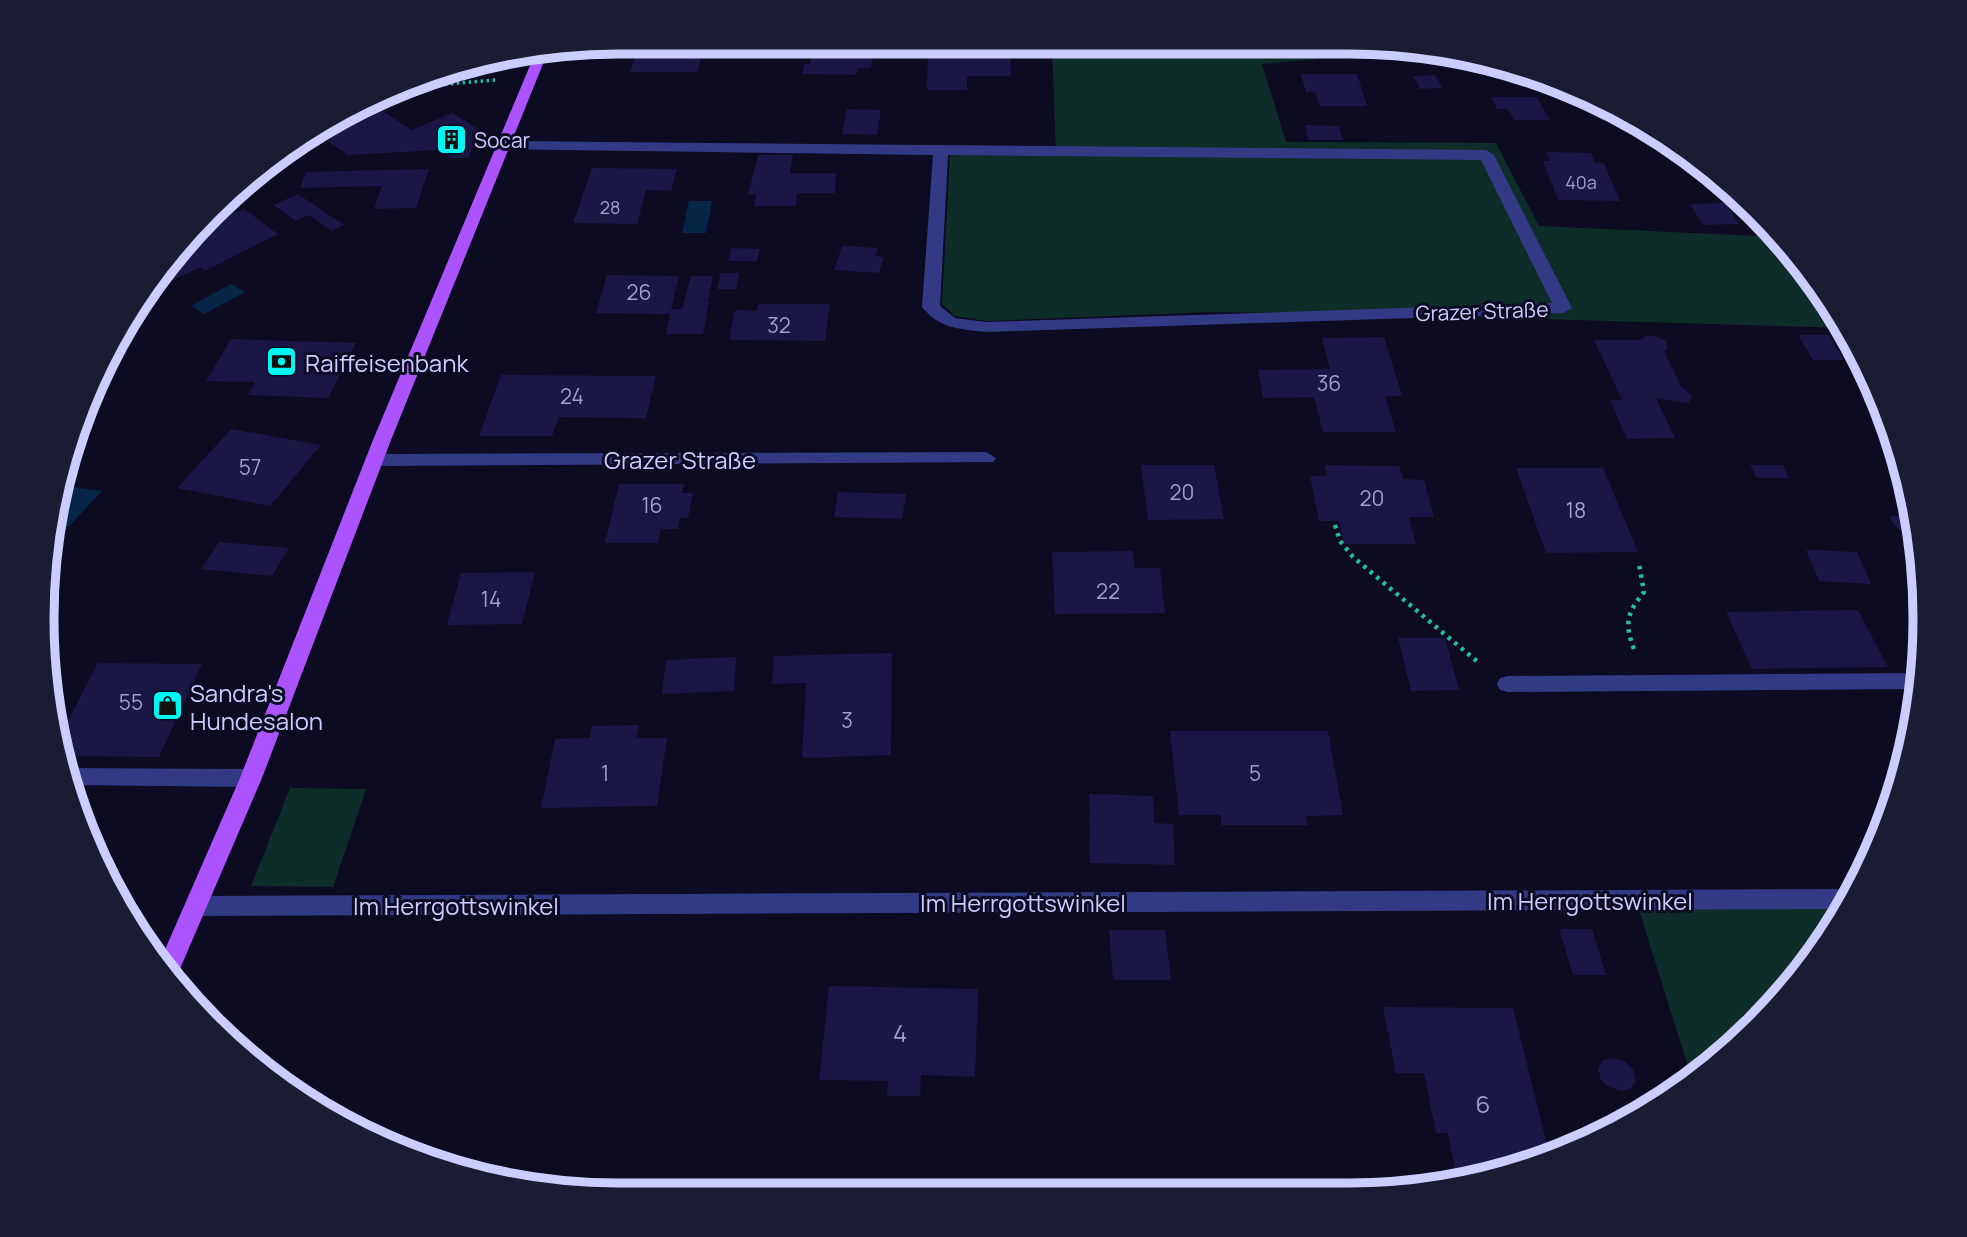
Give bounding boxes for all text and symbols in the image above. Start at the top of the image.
building icon: Socar [434,123,468,157]
place label: Socar [474,126,531,154]
house number: 40a [1565,170,1597,194]
house number: 28 [600,195,620,219]
house number: 26 [626,278,652,306]
street label: Grazer Straße [1415,295,1549,327]
house number: 32 [767,311,791,339]
bank icon: Raiffeisenbank [265,345,299,379]
place label: Raiffeisenbank [305,346,469,379]
house number: 36 [1317,369,1341,397]
house number: 24 [560,382,584,410]
street label: Grazer Straße [604,443,756,476]
house number: 57 [239,453,261,481]
house number: 20 [1170,478,1194,506]
house number: 20 [1360,484,1384,512]
house number: 16 [641,491,663,519]
house number: 18 [1566,496,1586,524]
house number: 22 [1096,577,1120,605]
house number: 14 [481,585,501,613]
place label: Sandra's Hundesalon [190,676,323,737]
house number: 55 [119,688,143,716]
shop icon: Sandra's Hundesalon [150,689,184,723]
house number: 3 [841,706,853,734]
house number: 1 [601,759,609,787]
house number: 5 [1249,759,1261,787]
street label: Im Herrgottswinkel [1487,884,1693,917]
street label: Im Herrgottswinkel [920,886,1126,919]
street label: Im Herrgottswinkel [353,889,559,922]
house number: 4 [893,1016,907,1049]
house number: 6 [1476,1087,1490,1120]

